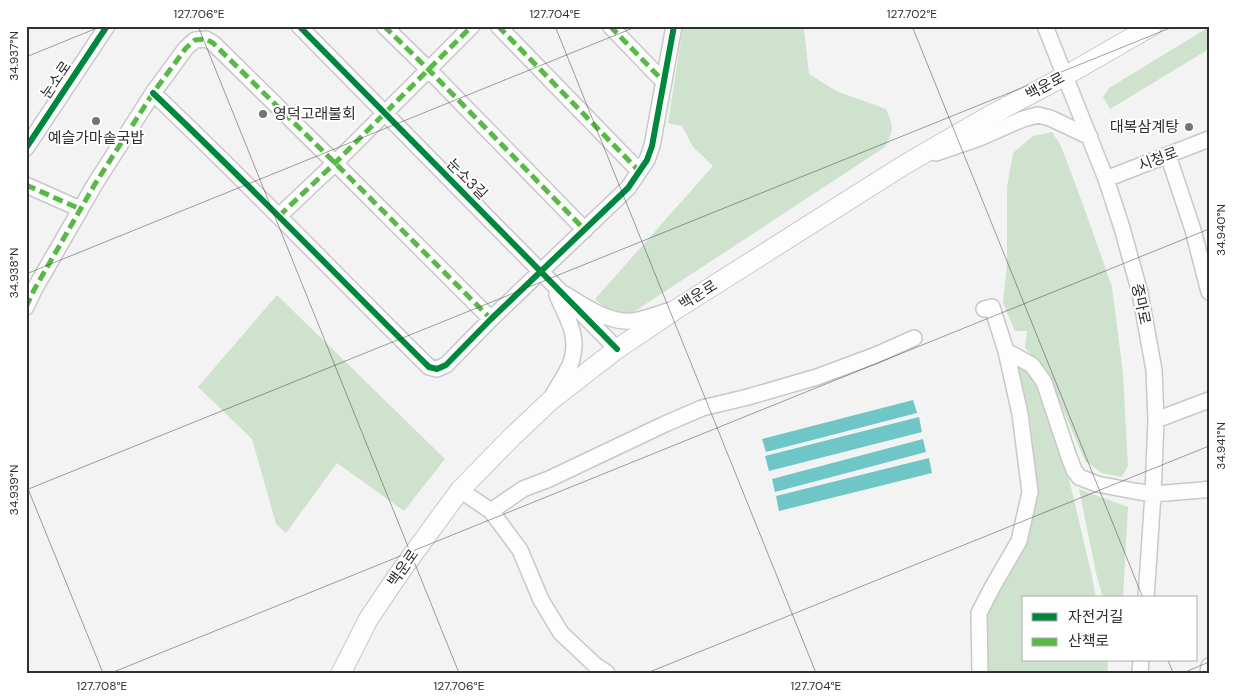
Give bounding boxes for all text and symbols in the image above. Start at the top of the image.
text: 127.706°E [173,6,225,22]
text: 127.704°E [530,6,581,22]
text: 127.702°E [887,6,937,22]
text: 34.937°N [6,31,22,81]
street label: 눈소로 [36,57,76,103]
street label: 백운로 [1022,67,1068,105]
place label: 영덕고래불회 [273,104,356,124]
marker: 영덕고래불회 [257,108,269,120]
marker: 예슬가마솥국밥 [90,115,102,127]
place label: 대복삼계탕 [1110,117,1179,137]
marker: 대복삼계탕 [1183,121,1195,133]
place label: 예슬가마솥국밥 [48,128,144,148]
street label: 시청로 [1135,142,1181,176]
street label: 눈소3길 [442,154,492,204]
text: 34.940°N [1213,204,1229,256]
text: 34.938°N [6,248,22,298]
street label: 백운로 [675,276,721,314]
street label: 중마로 [1127,282,1155,326]
text: 34.941°N [1213,422,1229,470]
text: 34.939°N [6,465,22,515]
street label: 백운로 [383,545,423,591]
legend [1022,596,1198,662]
text: 자전거길 [1068,607,1123,627]
text: 산책로 [1068,631,1109,651]
text: 127.708°E [77,678,128,694]
text: 127.706°E [433,678,485,694]
text: 127.704°E [791,678,842,694]

